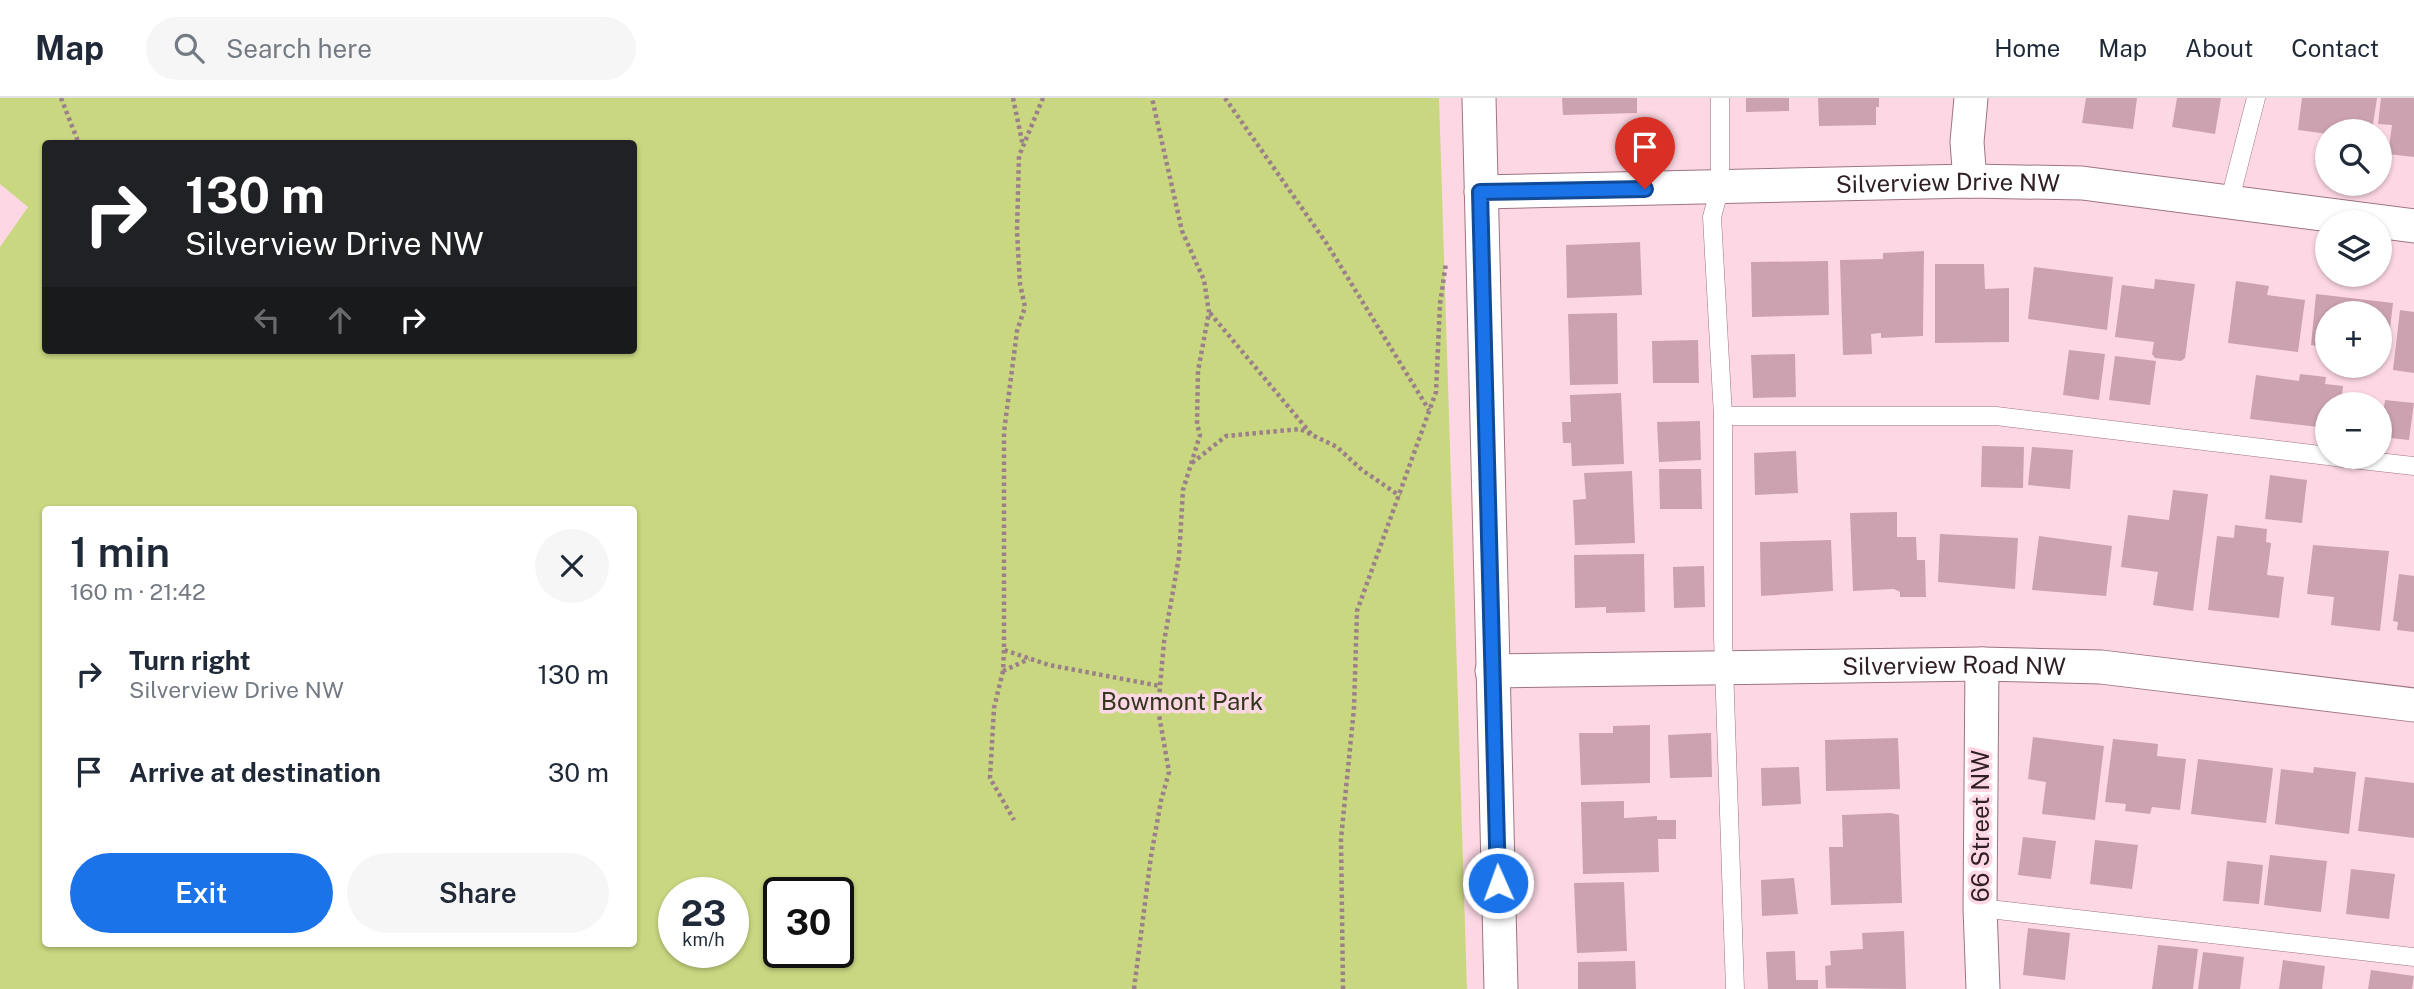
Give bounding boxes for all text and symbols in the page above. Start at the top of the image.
search box [146,17,636,80]
text: Map [35,29,104,67]
icon: search [170,29,208,67]
text: Search here [226,33,372,64]
text: Home [1994,34,2060,62]
text: Map [2098,34,2147,62]
text: About [2185,34,2253,62]
text: Contact [2291,34,2379,62]
pin [1615,117,1675,189]
map controls [2315,119,2392,469]
button: search [2315,119,2392,196]
icon: arrive [1626,128,1664,166]
text: 130 m [185,166,325,224]
street label: Silverview Drive NW [1835,167,2060,198]
icon: right [70,168,161,259]
button: layers [2315,210,2392,287]
text: Silverview Drive NW [185,225,484,262]
icon: left [248,301,286,339]
icon: ahead [321,301,359,339]
icon: right [394,301,432,339]
button: + [2315,301,2392,378]
button: − [2315,392,2392,469]
text: 1 min [70,527,170,576]
button: close [535,529,609,603]
text: 160 m · 21:42 [70,578,206,605]
text: Turn right [129,645,251,676]
street label: Silverview Road NW [1842,650,2066,680]
icon: right [70,655,108,693]
text: 130 m [537,659,609,690]
text: Silverview Drive NW [129,676,344,703]
park label: Bowmont Park [1101,687,1263,715]
street label: 66 Street NW [1966,750,1994,902]
icon: arrive [70,753,108,791]
text: Arrive at destination [129,757,381,788]
text: 30 m [548,757,609,788]
position arrow [1461,846,1535,920]
button: Exit [70,853,333,933]
button: Share [347,853,609,933]
speed limit sign: 30 [763,877,854,968]
text: 23 [681,893,726,934]
text: km/h [682,929,725,950]

